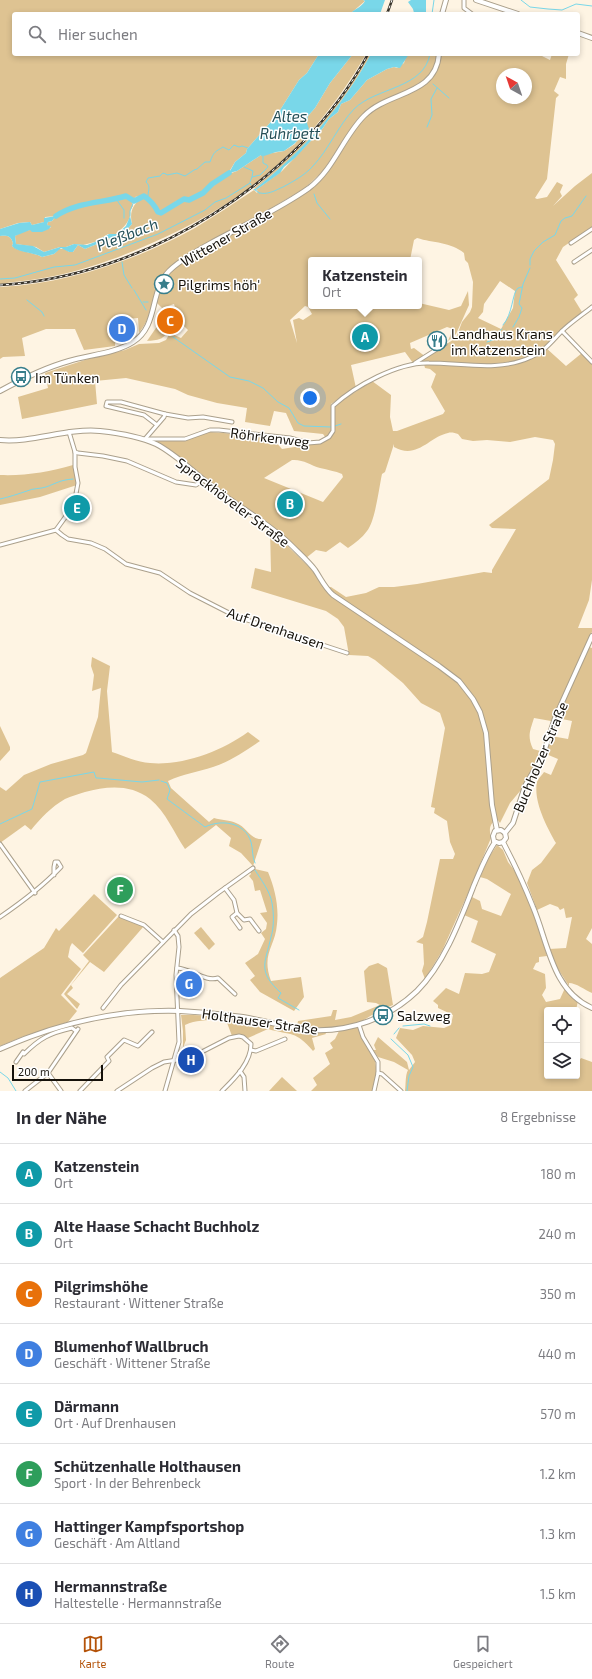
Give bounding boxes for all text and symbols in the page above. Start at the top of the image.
search box [12,12,580,56]
icon: search [26,23,48,45]
text: Hier suchen [58,25,138,43]
north arrow [496,68,532,104]
water label: Altes Ruhrbett [260,107,321,142]
street label: Wittener Straße [177,204,275,270]
water label: Pleßbach [94,214,160,254]
popup [308,257,422,309]
text: Katzenstein [322,266,408,284]
place icon: Pilgrims höh' [153,273,175,295]
place label: Pilgrims höh' [178,276,260,293]
text: Ort [322,284,341,300]
pin: C [157,306,183,336]
pin: D [109,314,135,344]
pin: A [352,322,378,352]
place label: Landhaus Krans im Katzenstein [451,325,553,358]
restaurant icon: Landhaus Krans im Katzenstein [426,330,448,352]
bus stop icon: Im Tünken [10,366,32,388]
place label: Im Tünken [35,369,99,386]
your location [300,388,320,408]
street label: Röhrkenweg [229,424,311,450]
street label: Sprockhöveler Straße [173,454,293,550]
pin: B [277,489,303,519]
pin: E [64,493,90,523]
street label: Auf Drenhausen [225,603,327,653]
street label: Buchholzer Straße [509,699,571,815]
pin: F [107,875,133,905]
pin: G [176,969,202,999]
street label: Holthauser Straße [201,1004,319,1038]
bus stop icon: Salzweg [372,1004,394,1026]
place label: Salzweg [397,1007,451,1024]
map controls [544,1007,580,1079]
button: locate [544,1007,580,1043]
button: layers [544,1043,580,1079]
pin: H [178,1045,204,1075]
scale bar [12,1063,103,1082]
text: 200 m [18,1065,50,1078]
text: In der Nähe [16,1107,107,1127]
text: 8 Ergebnisse [500,1109,576,1125]
text: Katzenstein [54,1157,139,1175]
text: A [25,1166,33,1182]
text: 180 m [541,1166,576,1182]
text: Ort [54,1175,73,1191]
text: Alte Haase Schacht Buchholz [54,1217,259,1235]
text: B [25,1226,33,1242]
text: 240 m [539,1226,576,1242]
text: Ort [54,1235,73,1251]
text: Pilgrimshöhe [54,1277,148,1295]
text: C [25,1286,33,1302]
text: 350 m [540,1286,576,1302]
text: Restaurant · Wittener Straße [54,1295,224,1311]
text: Blumenhof Wallbruch [54,1337,209,1355]
text: D [25,1346,33,1362]
text: 440 m [538,1346,576,1362]
text: Geschäft · Wittener Straße [54,1355,210,1371]
text: Därmann [54,1397,119,1415]
text: E [25,1406,33,1422]
text: 570 m [540,1406,576,1422]
text: Ort · Auf Drenhausen [54,1415,176,1431]
text: Schützenhalle Holthausen [54,1457,241,1475]
text: F [25,1466,33,1482]
text: 1.2 km [540,1466,576,1482]
text: Sport · In der Behrenbeck [54,1475,201,1491]
text: Hattinger Kampfsportshop [54,1517,244,1535]
text: G [25,1526,33,1542]
text: 1.3 km [540,1526,576,1542]
text: Geschäft · Am Altland [54,1535,180,1551]
text: Hermannstraße [54,1577,167,1595]
text: H [25,1586,33,1602]
text: 1.5 km [540,1586,576,1602]
text: Haltestelle · Hermannstraße [54,1595,222,1611]
tab: Karte [79,1633,106,1670]
tab: Route [265,1633,294,1670]
tab: Gespeichert [453,1633,513,1670]

